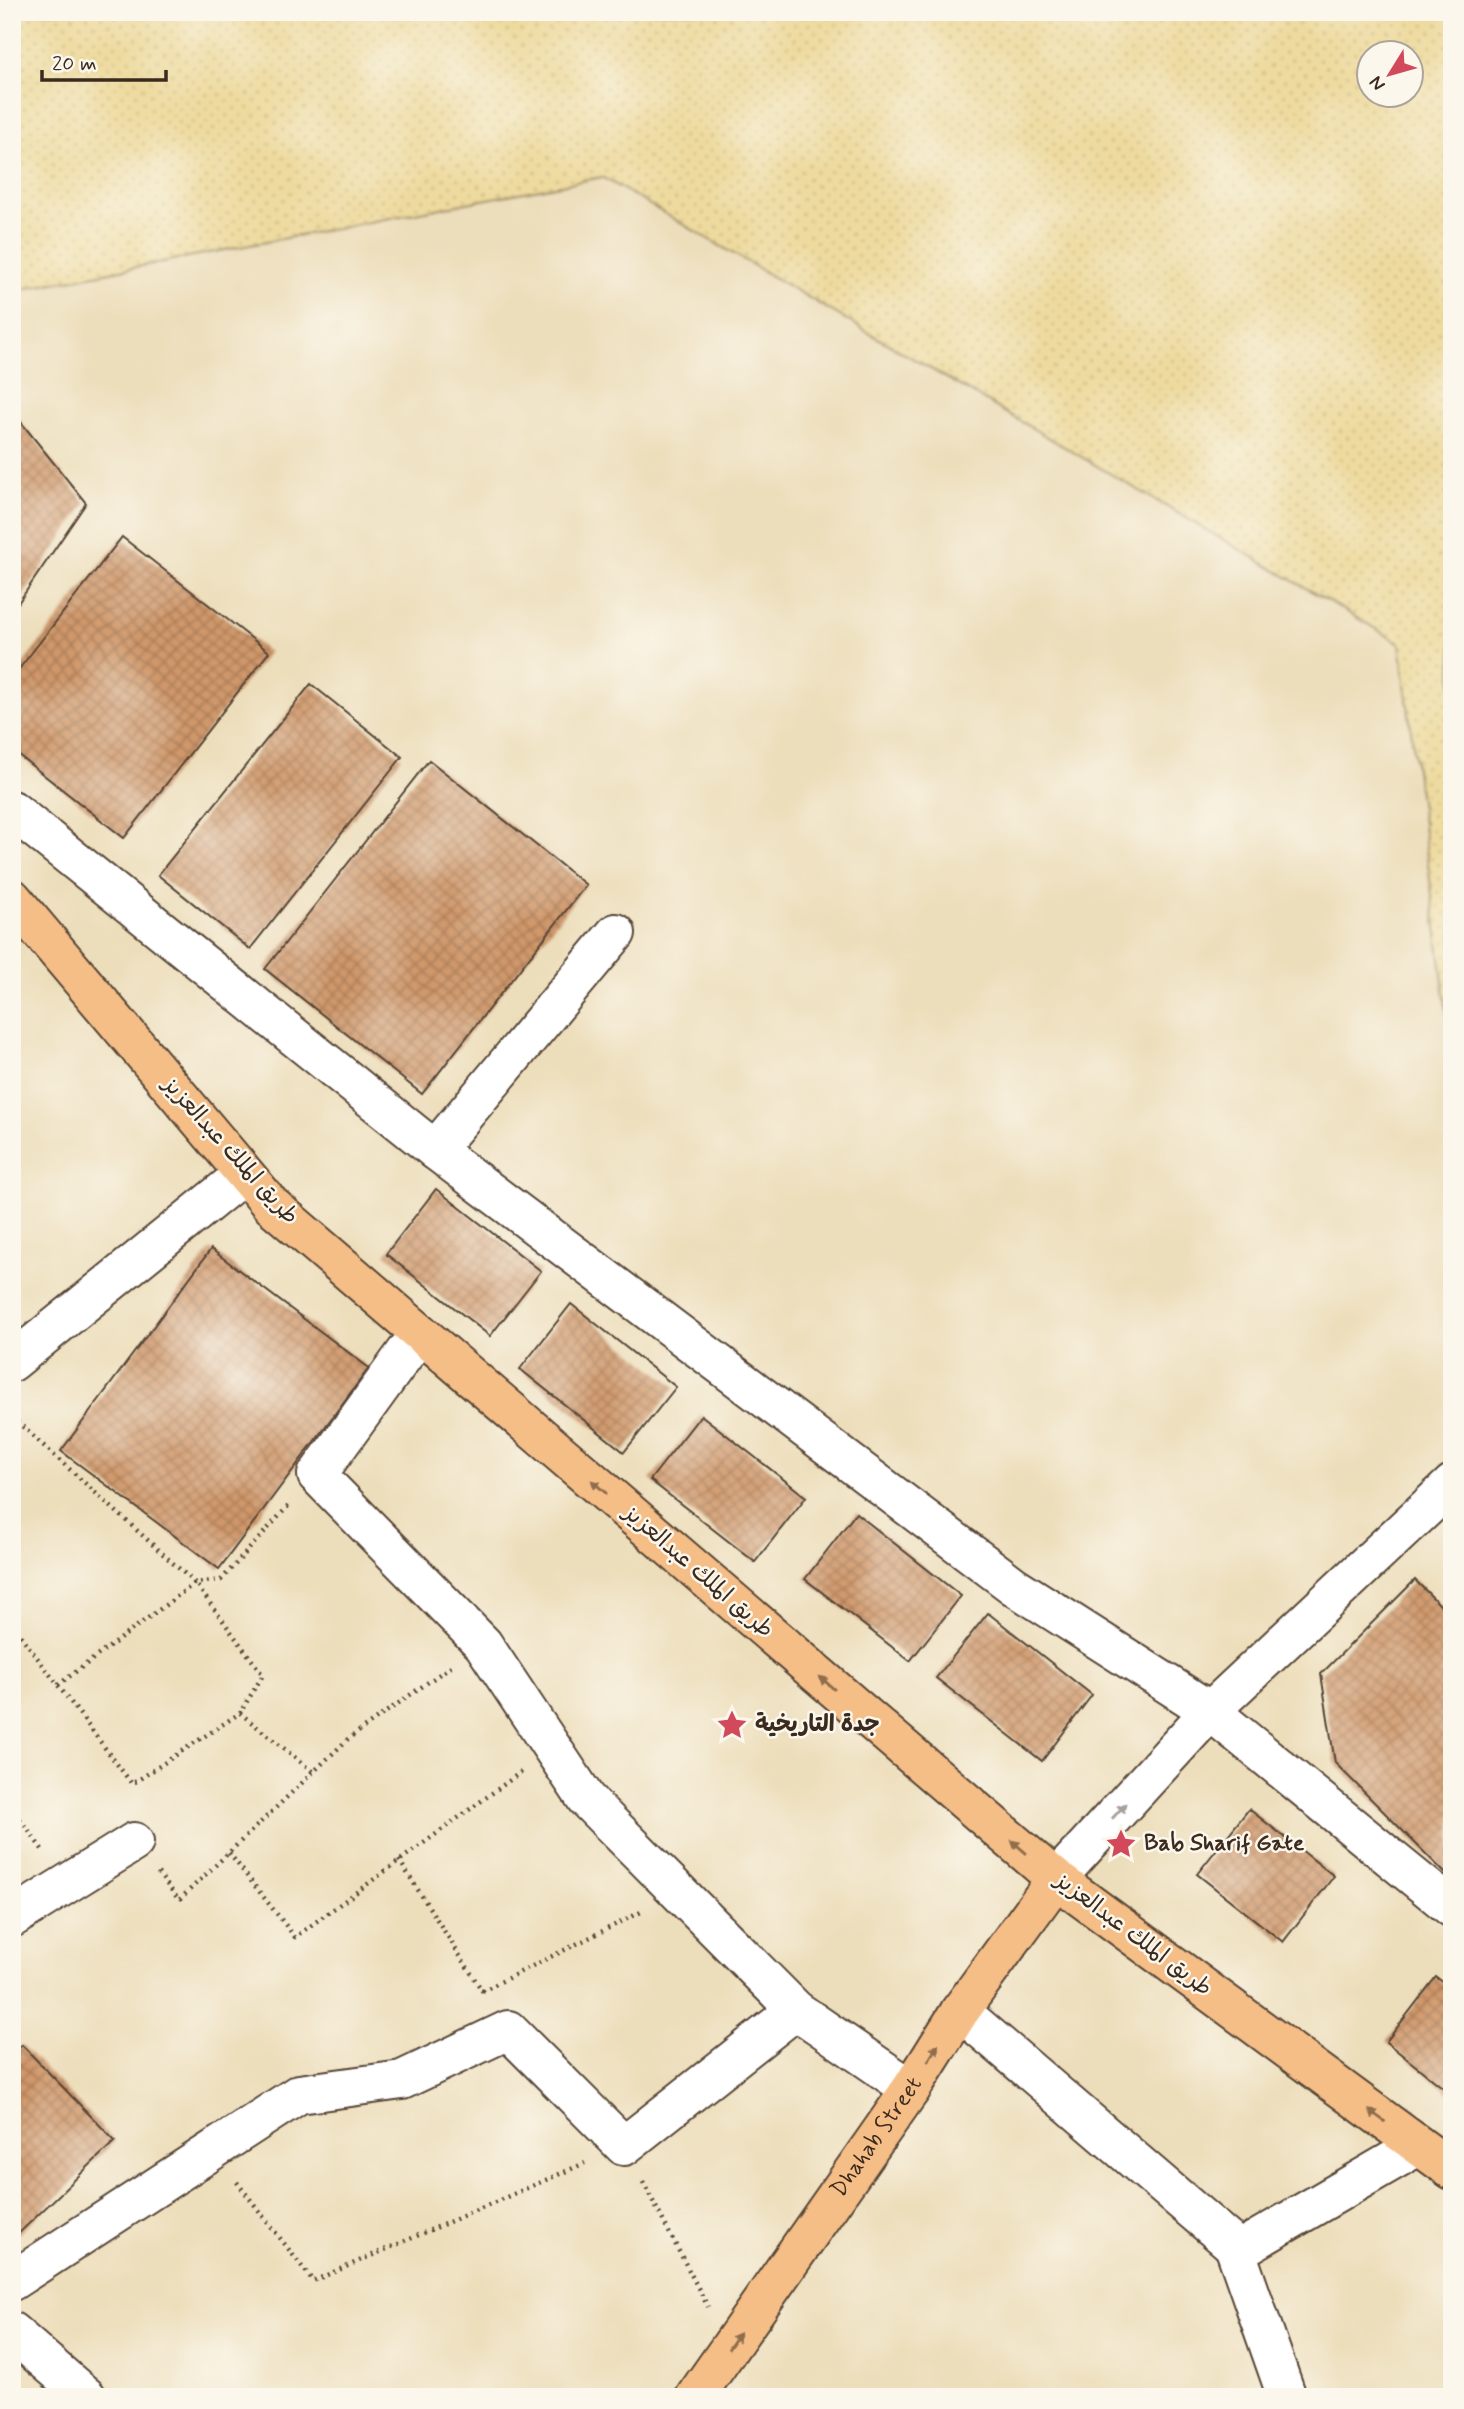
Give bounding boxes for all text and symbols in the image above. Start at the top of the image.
scale bar [42,38,166,82]
north arrow [1356,38,1426,108]
text: 20 m [52,50,97,78]
text: N [1364,71,1391,96]
street label: طريق الملك عبدالعزيز [154,1069,305,1231]
one-way arrow [590,1479,608,1495]
street label: طريق الملك عبدالعزيز [615,1497,779,1645]
one-way arrow [819,1676,836,1691]
place icon: جدة التاريخية [715,1708,749,1742]
place label: جدة التاريخية [755,1710,880,1740]
one-way arrow [1111,1802,1127,1820]
place icon: Bab Sharif Gate [1104,1827,1138,1861]
place label: Bab Sharif Gate [1144,1829,1305,1859]
one-way arrow [1010,1840,1027,1855]
street label: طريق الملك عبدالعزيز [1047,1865,1218,2004]
one-way arrow [927,2043,940,2063]
street label: Dhahab Street [824,2072,930,2204]
one-way arrow [1368,2109,1386,2123]
one-way arrow [727,2332,741,2350]

